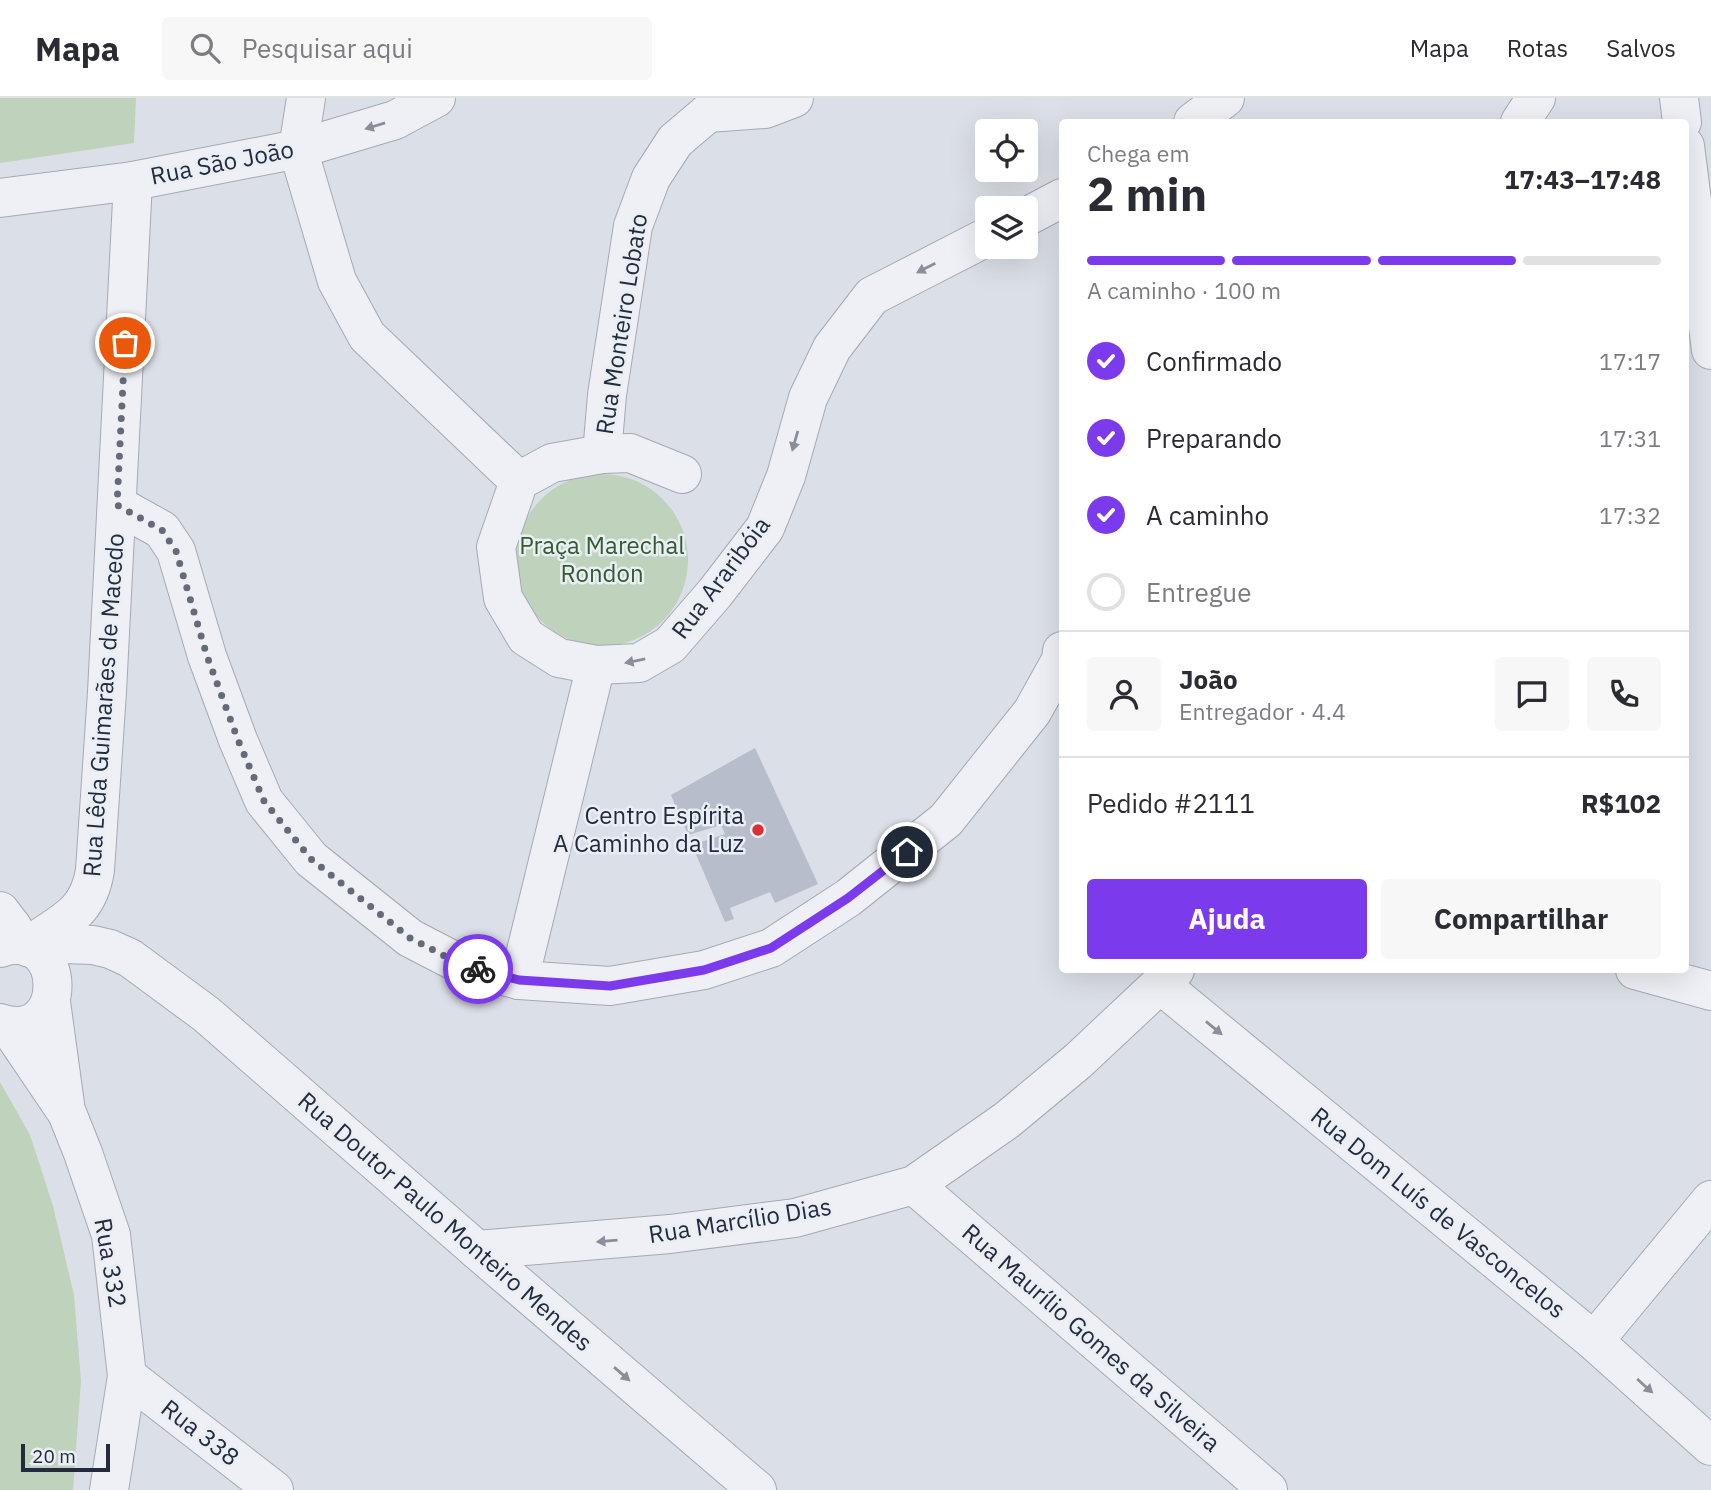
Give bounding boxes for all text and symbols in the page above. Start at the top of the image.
search box [162,17,652,80]
text: Mapa [35,27,120,70]
icon: search [186,29,224,67]
text: Pesquisar aqui [242,31,413,65]
text: Mapa [1410,32,1469,64]
text: Rotas [1507,32,1568,64]
text: Salvos [1606,32,1676,64]
map controls [975,119,1038,259]
button: locate [975,119,1038,182]
one-way arrow [364,122,385,132]
street label: Rua São João [147,132,296,192]
text: Chega em [1087,138,1189,168]
text: 17:43–17:48 [1504,162,1661,196]
text: 2 min [1087,164,1207,224]
button: layers [975,196,1038,259]
street label: Rua Monteiro Lobato [588,211,654,437]
one-way arrow [916,262,936,273]
text: A caminho · 100 m [1087,275,1281,305]
pin [95,313,155,373]
icon: bag [106,324,144,362]
icon: check [1087,342,1125,380]
text: Confirmado [1146,344,1282,378]
text: 17:17 [1599,346,1661,376]
icon: check [1087,419,1125,457]
text: Preparando [1146,421,1282,455]
text: 17:31 [1599,423,1661,453]
one-way arrow [790,431,800,452]
icon: check [1087,496,1125,534]
text: A caminho [1146,498,1269,532]
text: 17:32 [1599,500,1661,530]
street label: Rua Araribóia [664,510,777,645]
park label: Praça Marechal Rondon [519,529,685,589]
street label: Rua Lêda Guimarães de Macedo [75,532,131,878]
text: Entregue [1146,575,1251,609]
one-way arrow [623,656,645,667]
button: person [1087,657,1161,731]
button: chat [1495,657,1569,731]
button: phone [1587,657,1661,731]
text: João [1179,662,1238,696]
text: Entregador · 4.4 [1179,696,1346,726]
text: Pedido #2111 [1087,786,1255,820]
text: R$102 [1581,786,1661,820]
place label: Centro Espírita A Caminho da Luz [553,799,744,859]
marker: Centro Espírita A Caminho da Luz [750,822,766,838]
pin [877,822,937,882]
icon: home [888,833,926,871]
button: Ajuda [1087,879,1367,959]
button: Compartilhar [1381,879,1661,959]
courier [443,934,513,1004]
icon: bike [459,950,497,988]
one-way arrow [1205,1020,1222,1035]
street label: Rua Doutor Paulo Monteiro Mendes [292,1084,600,1358]
street label: Rua Dom Luís de Vasconcelos [1304,1099,1573,1325]
street label: Rua Marcílio Dias [646,1190,834,1250]
street label: Rua 332 [87,1215,135,1310]
street label: Rua Maurílio Gomes da Silveira [956,1216,1228,1458]
one-way arrow [595,1235,617,1246]
one-way arrow [613,1366,631,1382]
one-way arrow [1636,1378,1654,1394]
street label: Rua 338 [155,1392,246,1473]
scale bar [21,1441,110,1473]
text: 20 m [32,1444,76,1468]

